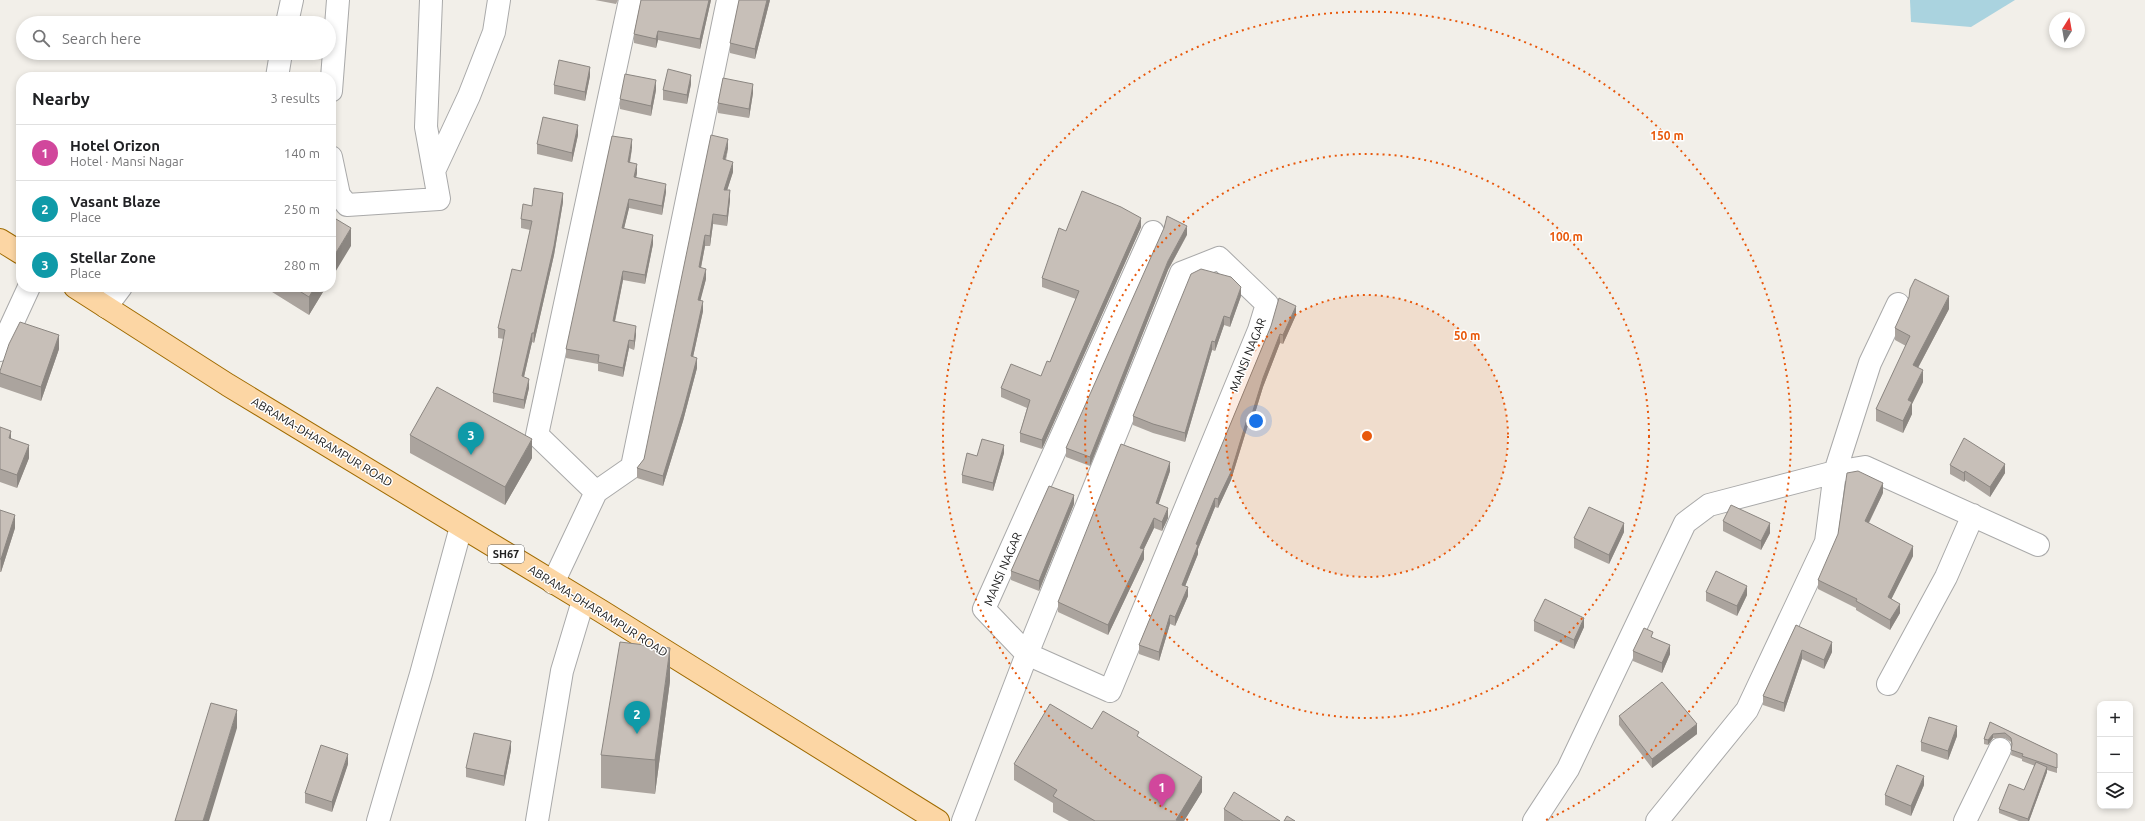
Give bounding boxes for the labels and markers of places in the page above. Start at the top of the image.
pin: 3 [458,422,484,455]
centre of rings [1360,429,1374,443]
pin: 2 [624,701,650,734]
pin: 1 [1149,774,1175,807]

